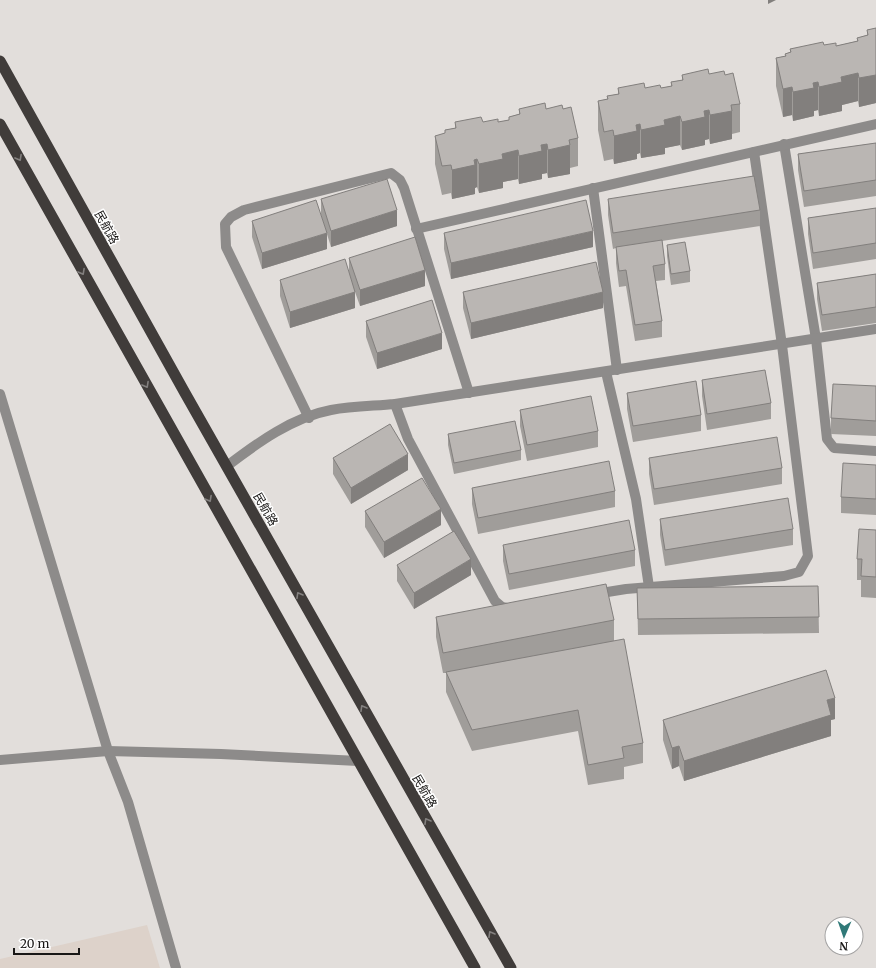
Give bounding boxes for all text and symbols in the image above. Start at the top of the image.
one-way arrow [14,154,22,161]
street label: 民航路 [92,208,122,246]
one-way arrow [78,268,85,275]
one-way arrow [141,381,148,388]
street label: 民航路 [251,490,281,528]
one-way arrow [205,494,212,502]
one-way arrow [297,592,304,599]
one-way arrow [361,705,368,712]
street label: 民航路 [410,772,440,810]
one-way arrow [425,818,432,825]
north arrow [824,916,864,956]
scale bar [14,930,79,956]
one-way arrow [489,931,496,938]
text: 20 m [20,936,49,951]
text: N [839,939,848,953]

